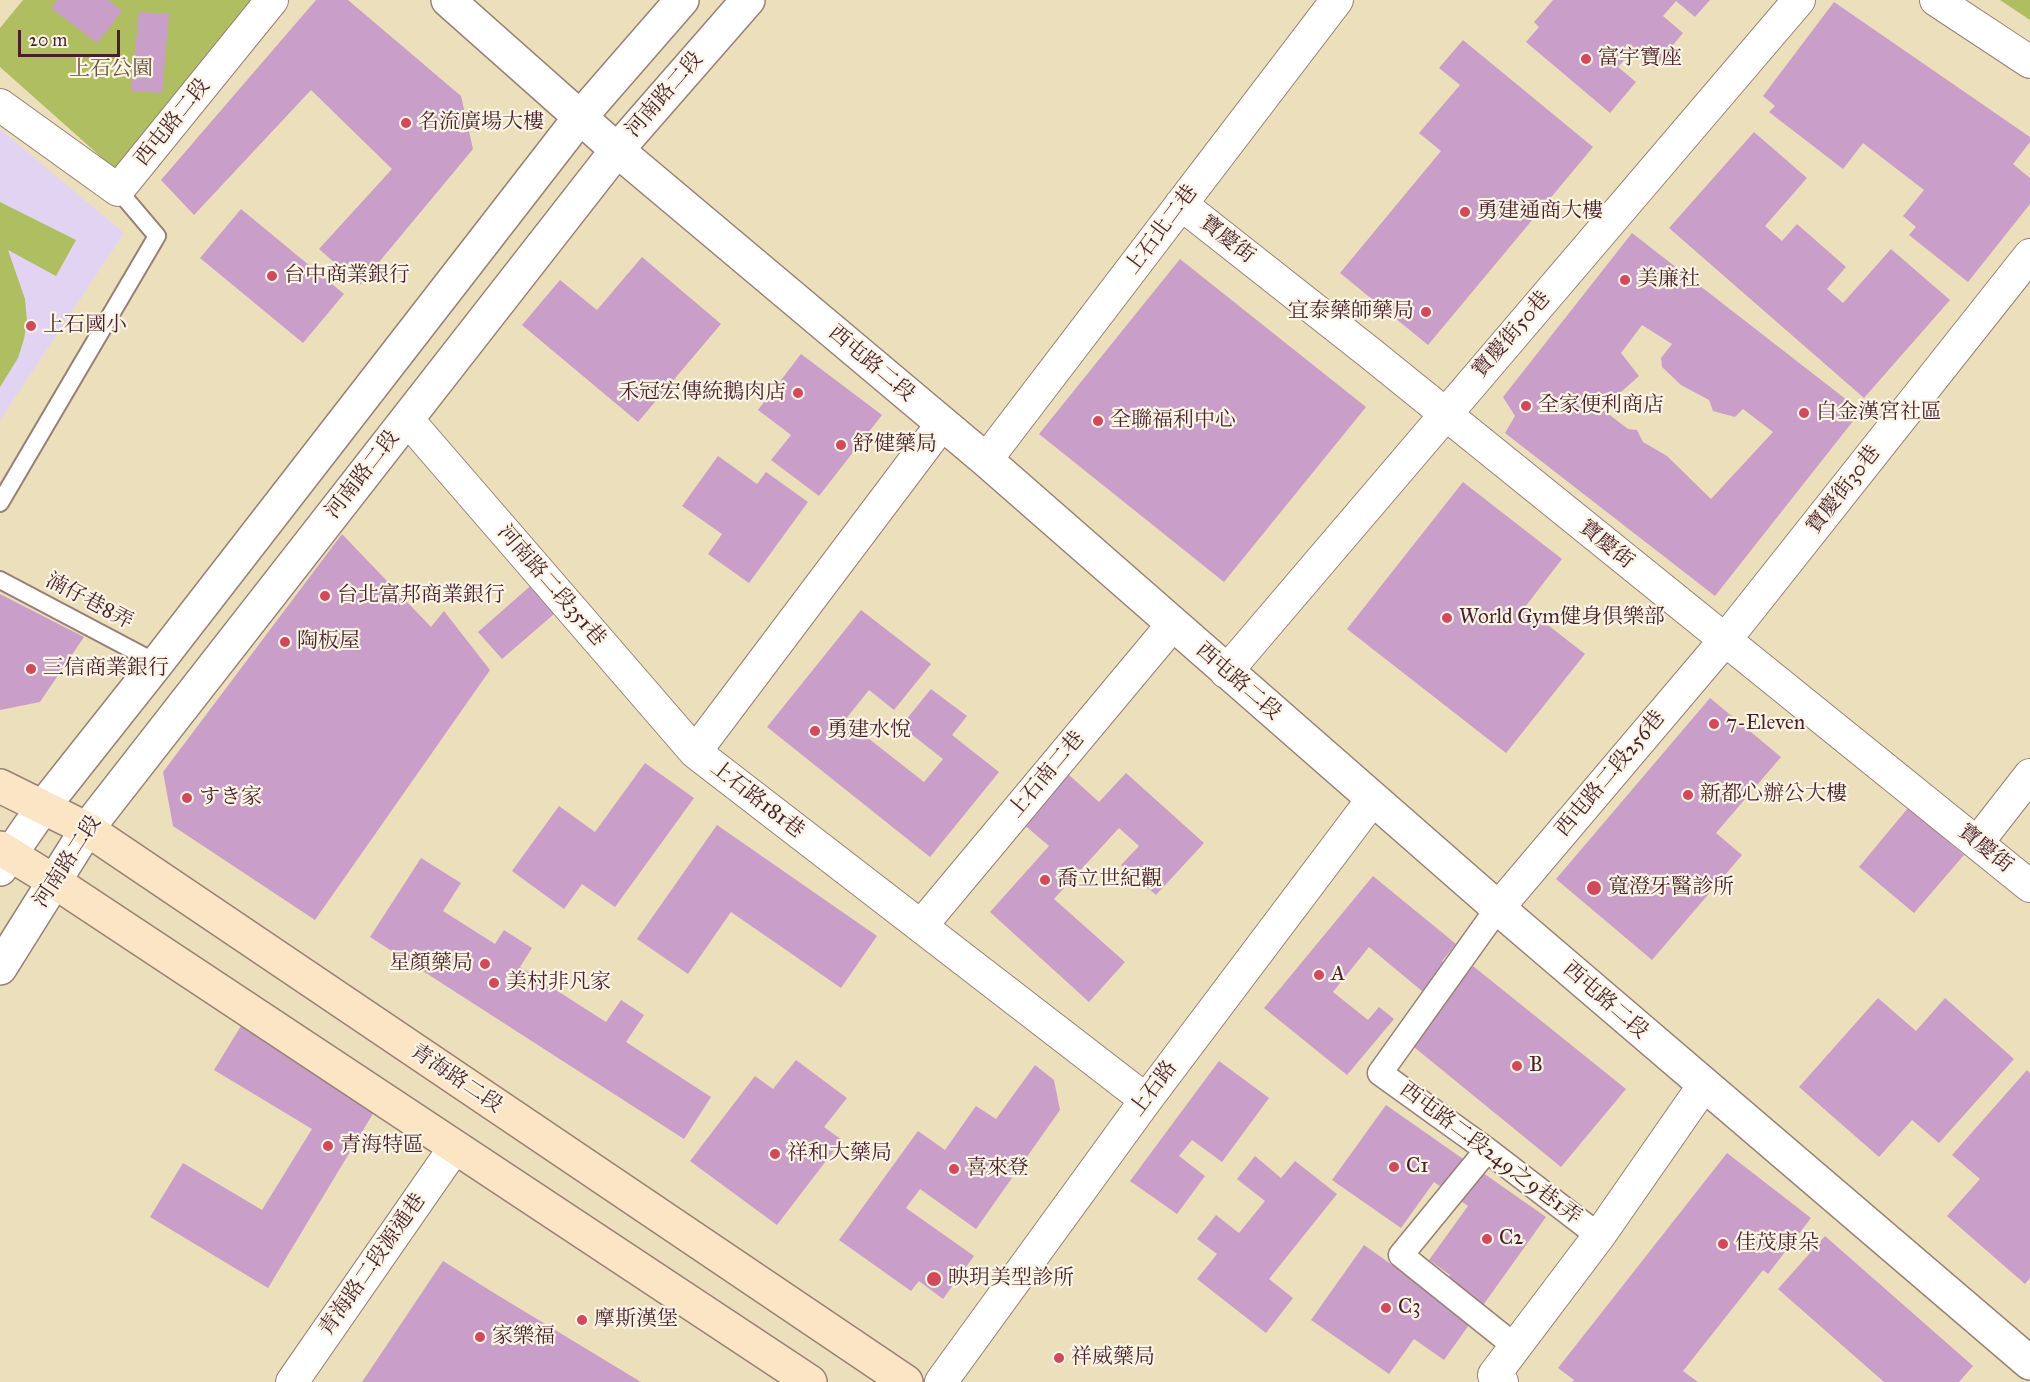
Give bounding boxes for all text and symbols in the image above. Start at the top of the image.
scale bar [21,18,123,56]
text: 20 m [29,29,67,51]
place label: 富宇寶座 [1598,46,1682,72]
street label: 河南路二段 [621,47,709,143]
marker: 富宇寶座 [1579,52,1593,66]
park label: 上石公園 [69,57,153,83]
street label: 西屯路二段 [130,74,216,172]
place label: 名流廣場大樓 [418,110,544,136]
marker: 名流廣場大樓 [399,116,413,130]
street label: 上石北二巷 [1120,180,1204,280]
place label: 勇建通商大樓 [1477,199,1603,225]
marker: 勇建通商大樓 [1458,205,1472,219]
street label: 寶慶街 [1194,211,1260,269]
place label: 台中商業銀行 [284,263,410,289]
place label: 美廉社 [1637,267,1700,293]
marker: 台中商業銀行 [265,269,279,283]
marker: 美廉社 [1618,273,1632,287]
street label: 寶慶街50巷 [1468,287,1556,383]
place label: 宜泰藥師藥局 [1288,299,1414,325]
marker: 宜泰藥師藥局 [1419,305,1433,319]
place label: 上石國小 [43,313,127,339]
marker: 上石國小 [24,319,38,333]
street label: 西屯路二段 [823,321,919,407]
place label: 禾冠宏傳統鵝肉店 [618,380,786,406]
marker: 禾冠宏傳統鵝肉店 [791,386,805,400]
place label: 全家便利商店 [1538,393,1664,419]
marker: 全家便利商店 [1519,399,1533,413]
place label: 白金漢宮社區 [1816,400,1942,426]
marker: 白金漢宮社區 [1797,406,1811,420]
place label: 全聯福利中心 [1110,408,1236,434]
marker: 全聯福利中心 [1091,414,1105,428]
street label: 河南路二段 [321,426,405,524]
place label: 舒健藥局 [853,432,937,458]
marker: 舒健藥局 [834,438,848,452]
street label: 寶慶街30巷 [1802,441,1886,539]
street label: 寶慶街 [1574,515,1638,575]
street label: 河南路二段351巷 [491,520,611,652]
street label: 湳仔巷8弄 [41,569,137,635]
place label: 台北富邦商業銀行 [337,583,505,609]
marker: 台北富邦商業銀行 [318,589,332,603]
place label: World Gym健身俱樂部 [1459,605,1665,631]
marker: World Gym健身俱樂部 [1440,611,1454,625]
place label: 陶板屋 [297,629,360,655]
marker: 陶板屋 [278,635,292,649]
street label: 西屯路二段 [1190,638,1286,726]
place label: 三信商業銀行 [43,656,169,682]
marker: 三信商業銀行 [24,662,38,676]
street label: 西屯路二段256巷 [1551,706,1671,842]
place label: 7-Eleven [1726,711,1805,737]
marker: 7-Eleven [1707,717,1721,731]
place label: 勇建水悅 [827,718,911,744]
marker: 勇建水悅 [808,724,822,738]
street label: 上石南二巷 [1004,727,1090,823]
street label: 上石路181巷 [705,756,809,844]
place label: 新都心辦公大樓 [1700,782,1847,808]
place label: すき家 [199,785,262,811]
marker: 新都心辦公大樓 [1681,788,1695,802]
marker: すき家 [180,791,194,805]
street label: 河南路二段 [29,811,107,913]
street label: 寶慶街 [1953,819,2017,879]
place label: 喬立世紀觀 [1057,867,1162,893]
marker: 喬立世紀觀 [1038,873,1052,887]
place label: 寬澄牙醫診所 [1608,875,1734,901]
marker: 寬澄牙醫診所 [1585,879,1603,897]
place label: 星顏藥局 [389,951,473,977]
marker: 星顏藥局 [478,957,492,971]
street label: 西屯路二段 [1557,957,1653,1045]
place label: A [1331,962,1345,988]
marker: A [1312,968,1326,982]
place label: 美村非凡家 [506,970,611,996]
marker: 美村非凡家 [487,976,501,990]
street label: 青海路二段 [405,1039,507,1119]
place label: B [1529,1053,1543,1079]
street label: 上石路 [1125,1056,1183,1122]
marker: B [1510,1059,1524,1073]
street label: 西屯路二段249之9巷1弄 [1394,1077,1586,1231]
place label: 青海特區 [340,1133,424,1159]
marker: 青海特區 [321,1139,335,1153]
place label: 祥和大藥局 [787,1141,892,1167]
marker: 祥和大藥局 [768,1147,782,1161]
place label: C1 [1406,1154,1429,1180]
place label: 喜來登 [966,1156,1029,1182]
marker: C1 [1387,1160,1401,1174]
marker: 喜來登 [947,1162,961,1176]
street label: 青海路二段源通巷 [314,1189,432,1341]
place label: C2 [1499,1226,1524,1252]
place label: 佳茂康朵 [1735,1231,1819,1257]
marker: C2 [1480,1232,1494,1246]
marker: 佳茂康朵 [1716,1237,1730,1251]
place label: 映玥美型診所 [948,1266,1074,1292]
marker: 映玥美型診所 [925,1270,943,1288]
place label: C3 [1398,1295,1421,1321]
marker: C3 [1379,1301,1393,1315]
place label: 摩斯漢堡 [594,1307,678,1333]
marker: 摩斯漢堡 [575,1313,589,1327]
place label: 家樂福 [492,1324,555,1350]
marker: 家樂福 [473,1330,487,1344]
place label: 祥威藥局 [1071,1345,1155,1371]
marker: 祥威藥局 [1052,1351,1066,1365]

